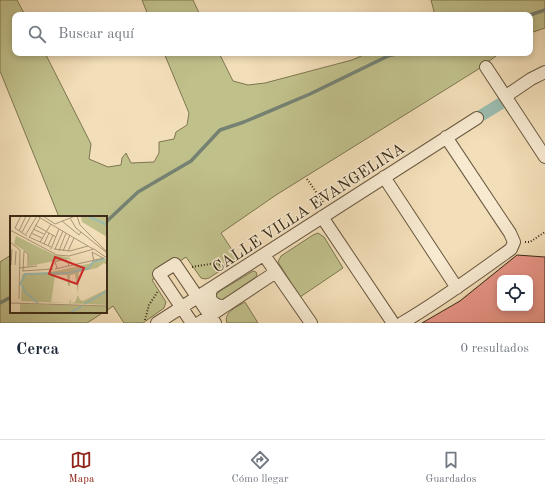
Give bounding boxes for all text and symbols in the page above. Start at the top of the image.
search box [12,12,533,56]
icon: search [26,23,48,45]
text: Buscar aquí [58,27,134,42]
street label: CALLE VILLA EVANGELINA [210,141,408,277]
inset map [10,216,107,313]
map controls [497,275,533,311]
button: locate [497,275,533,311]
text: Cerca [16,341,59,358]
text: 0 resultados [461,342,529,355]
tab: Mapa [69,449,94,487]
tab: Cómo llegar [231,449,288,487]
tab: Guardados [426,449,476,487]

